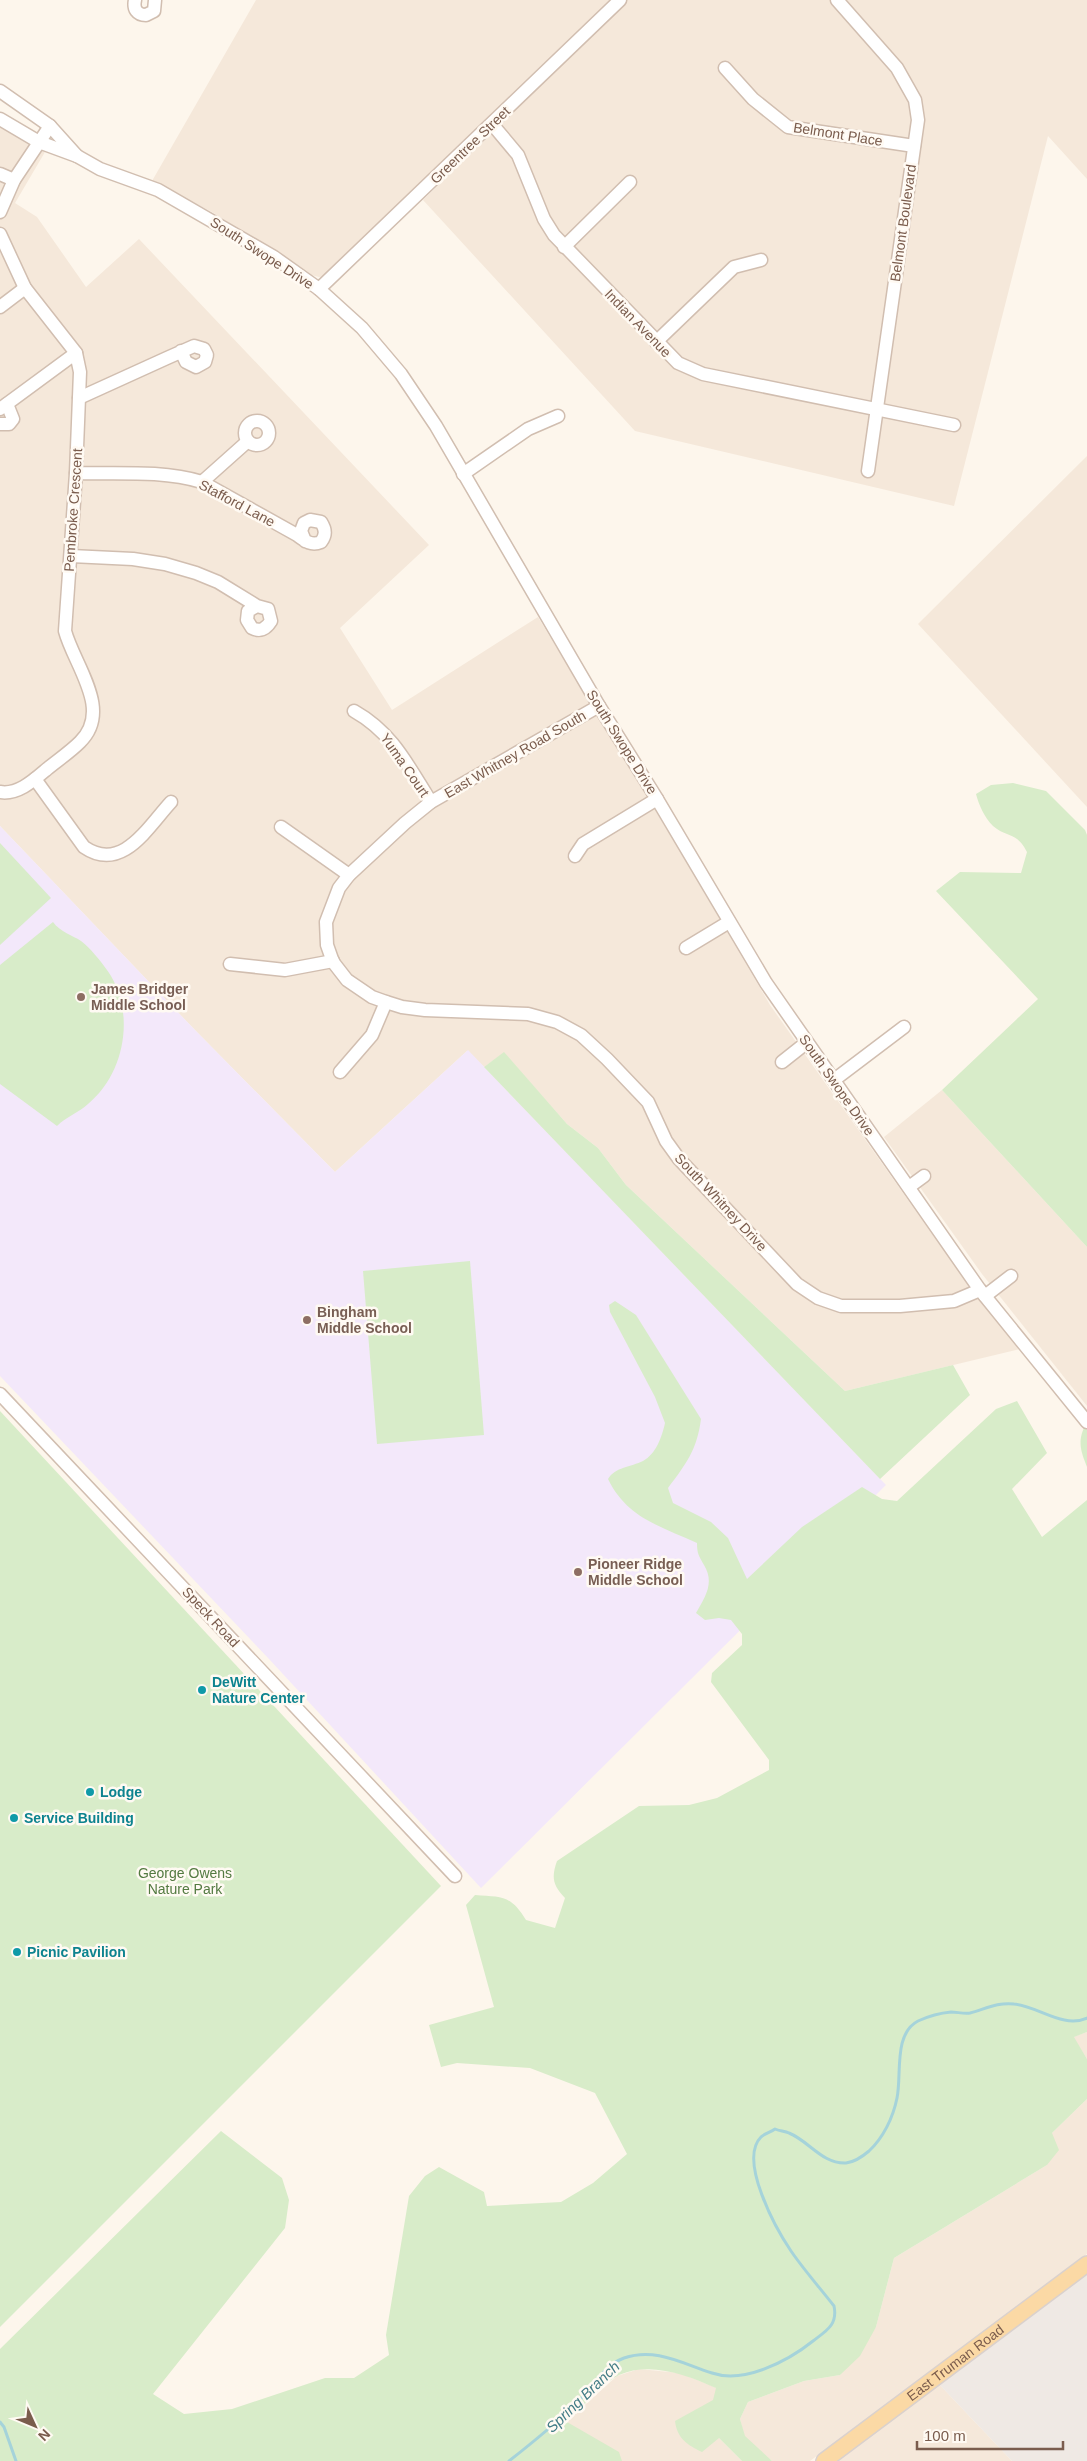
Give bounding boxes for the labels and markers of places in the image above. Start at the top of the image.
place label: James Bridger Middle School [91,981,189,1013]
marker: James Bridger Middle School [75,991,87,1003]
place label: Bingham Middle School [317,1304,412,1336]
marker: Bingham Middle School [301,1314,313,1326]
place label: Pioneer Ridge Middle School [588,1556,683,1588]
marker: Pioneer Ridge Middle School [572,1566,584,1578]
place label: DeWitt Nature Center [212,1674,305,1706]
marker: DeWitt Nature Center [196,1684,208,1696]
place label: Lodge [100,1784,142,1800]
marker: Lodge [84,1786,96,1798]
place label: Service Building [24,1810,134,1826]
marker: Service Building [8,1812,20,1824]
place label: Picnic Pavilion [27,1944,126,1960]
marker: Picnic Pavilion [11,1946,23,1958]

